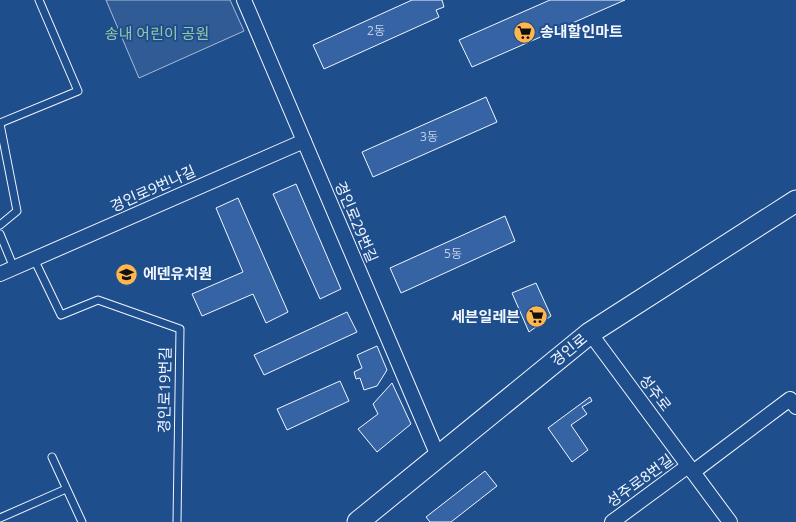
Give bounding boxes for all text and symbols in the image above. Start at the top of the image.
supermarket icon: 송내할인마트 [512,20,536,44]
place label: 송내할인마트 [540,21,623,41]
house number: 2동 [367,22,385,39]
park label: 송내 어린이 공원 [105,23,209,43]
house number: 3동 [420,128,438,145]
street label: 경인로9번나길 [107,160,198,216]
street label: 경인로29번길 [331,178,383,265]
house number: 5동 [444,245,462,262]
school or university icon: 에덴유치원 [115,262,139,286]
place label: 에덴유치원 [143,263,212,283]
supermarket icon: 세븐일레븐 [524,305,548,329]
place label: 세븐일레븐 [451,306,520,326]
street label: 경인로 [546,328,591,370]
street label: 경인로19번길 [153,347,175,433]
street label: 성주로 [635,370,676,415]
street label: 성주로8번길 [602,449,677,511]

